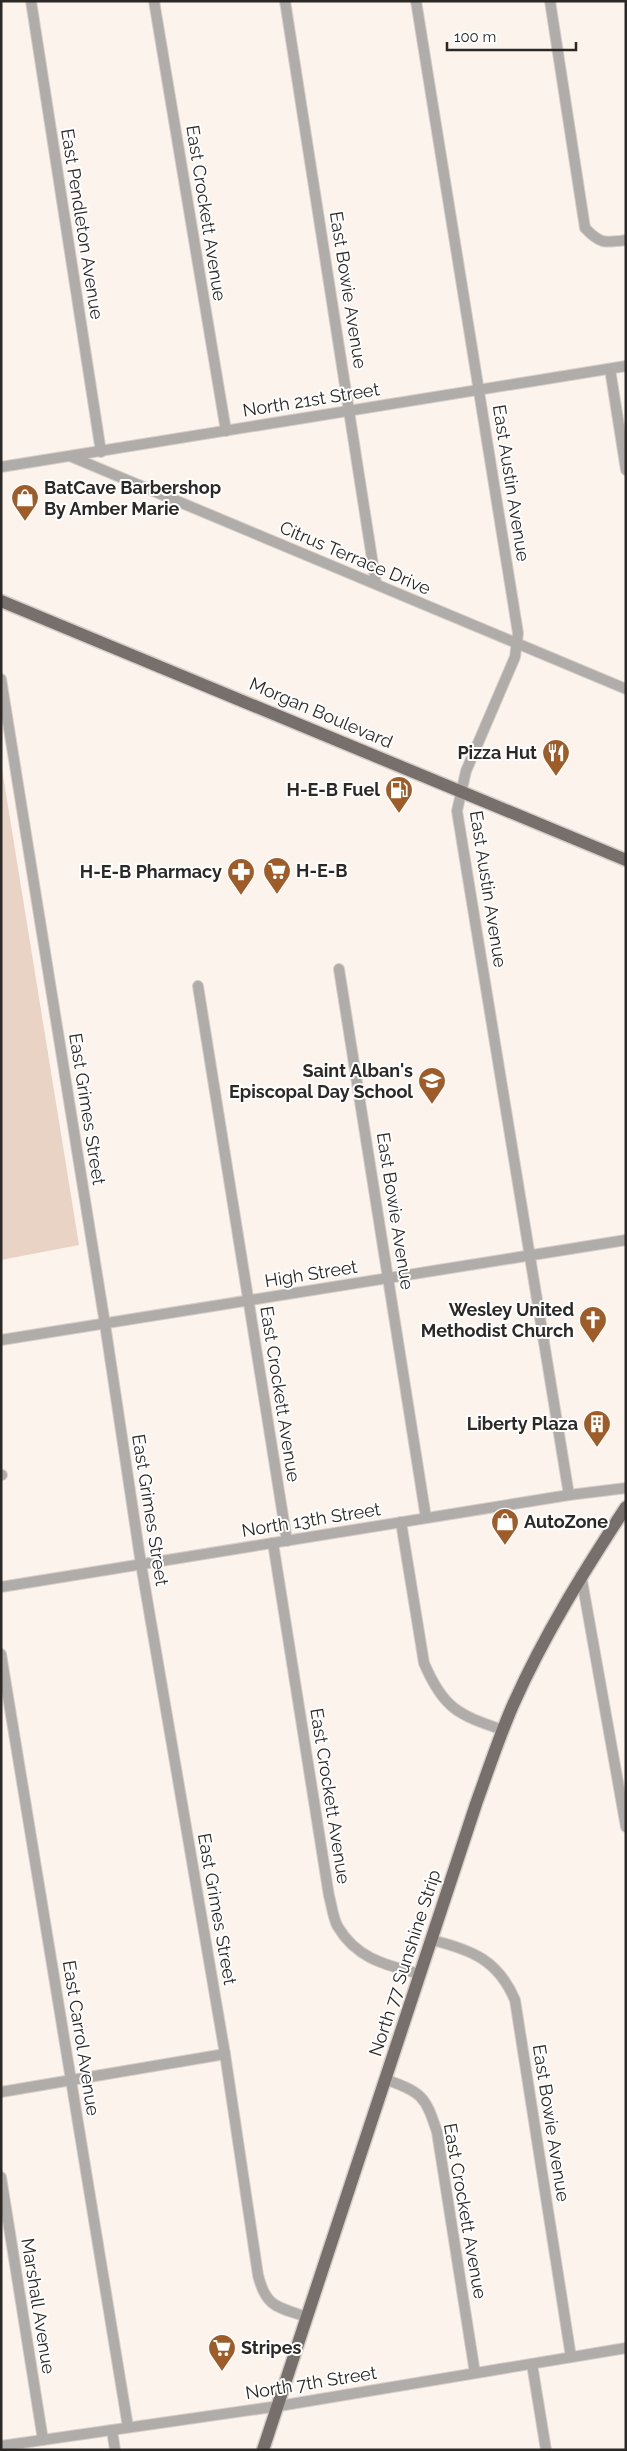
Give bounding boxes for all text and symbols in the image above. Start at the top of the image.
scale bar [447,20,576,52]
text: 100 m [454,28,496,46]
street label: East Crockett Avenue [182,123,231,303]
street label: East Pendleton Avenue [57,127,108,321]
street label: East Bowie Avenue [326,210,371,370]
street label: North 21st Street [241,378,381,421]
street label: East Austin Avenue [489,403,534,563]
place label: BatCave Barbershop By Amber Marie [44,477,221,519]
shop icon: BatCave Barbershop By Amber Marie [10,483,40,522]
street label: Citrus Terrace Drive [277,516,434,599]
street label: Morgan Boulevard [246,673,396,752]
restaurant icon: Pizza Hut [541,738,571,777]
place label: Pizza Hut [457,742,537,763]
fuel station icon: H-E-B Fuel [384,775,414,814]
place label: H-E-B Fuel [287,779,380,800]
street label: East Austin Avenue [466,809,511,969]
supermarket icon: H-E-B [262,856,292,895]
pharmacy icon: H-E-B Pharmacy [226,857,256,896]
place label: H-E-B [296,860,348,881]
place label: H-E-B Pharmacy [80,861,222,882]
street label: East Grimes Street [65,1031,110,1186]
place label: Saint Alban's Episcopal Day School [229,1060,413,1102]
school or university icon: Saint Alban's Episcopal Day School [417,1066,447,1105]
street label: East Bowie Avenue [373,1131,418,1291]
street label: High Street [263,1256,359,1291]
place label: Wesley United Methodist Church [421,1299,574,1341]
street label: East Crockett Avenue [256,1304,305,1484]
church icon: Wesley United Methodist Church [578,1305,608,1344]
building icon: Liberty Plaza [582,1409,612,1448]
place label: Liberty Plaza [467,1413,578,1434]
street label: East Grimes Street [128,1432,173,1587]
street label: North 13th Street [240,1498,382,1541]
shop icon: AutoZone [490,1507,520,1546]
place label: AutoZone [524,1511,608,1532]
street label: East Crockett Avenue [306,1706,355,1886]
street label: East Grimes Street [194,1832,241,1986]
street label: North 77 Sunshine Strip [364,1867,445,2059]
street label: East Carrol Avenue [59,1959,104,2117]
street label: East Bowie Avenue [529,2043,574,2203]
street label: East Crockett Avenue [440,2122,491,2301]
street label: Marshall Avenue [17,2236,60,2376]
supermarket icon: Stripes [207,2333,237,2372]
place label: Stripes [241,2337,301,2358]
street label: North 7th Street [244,2362,378,2403]

